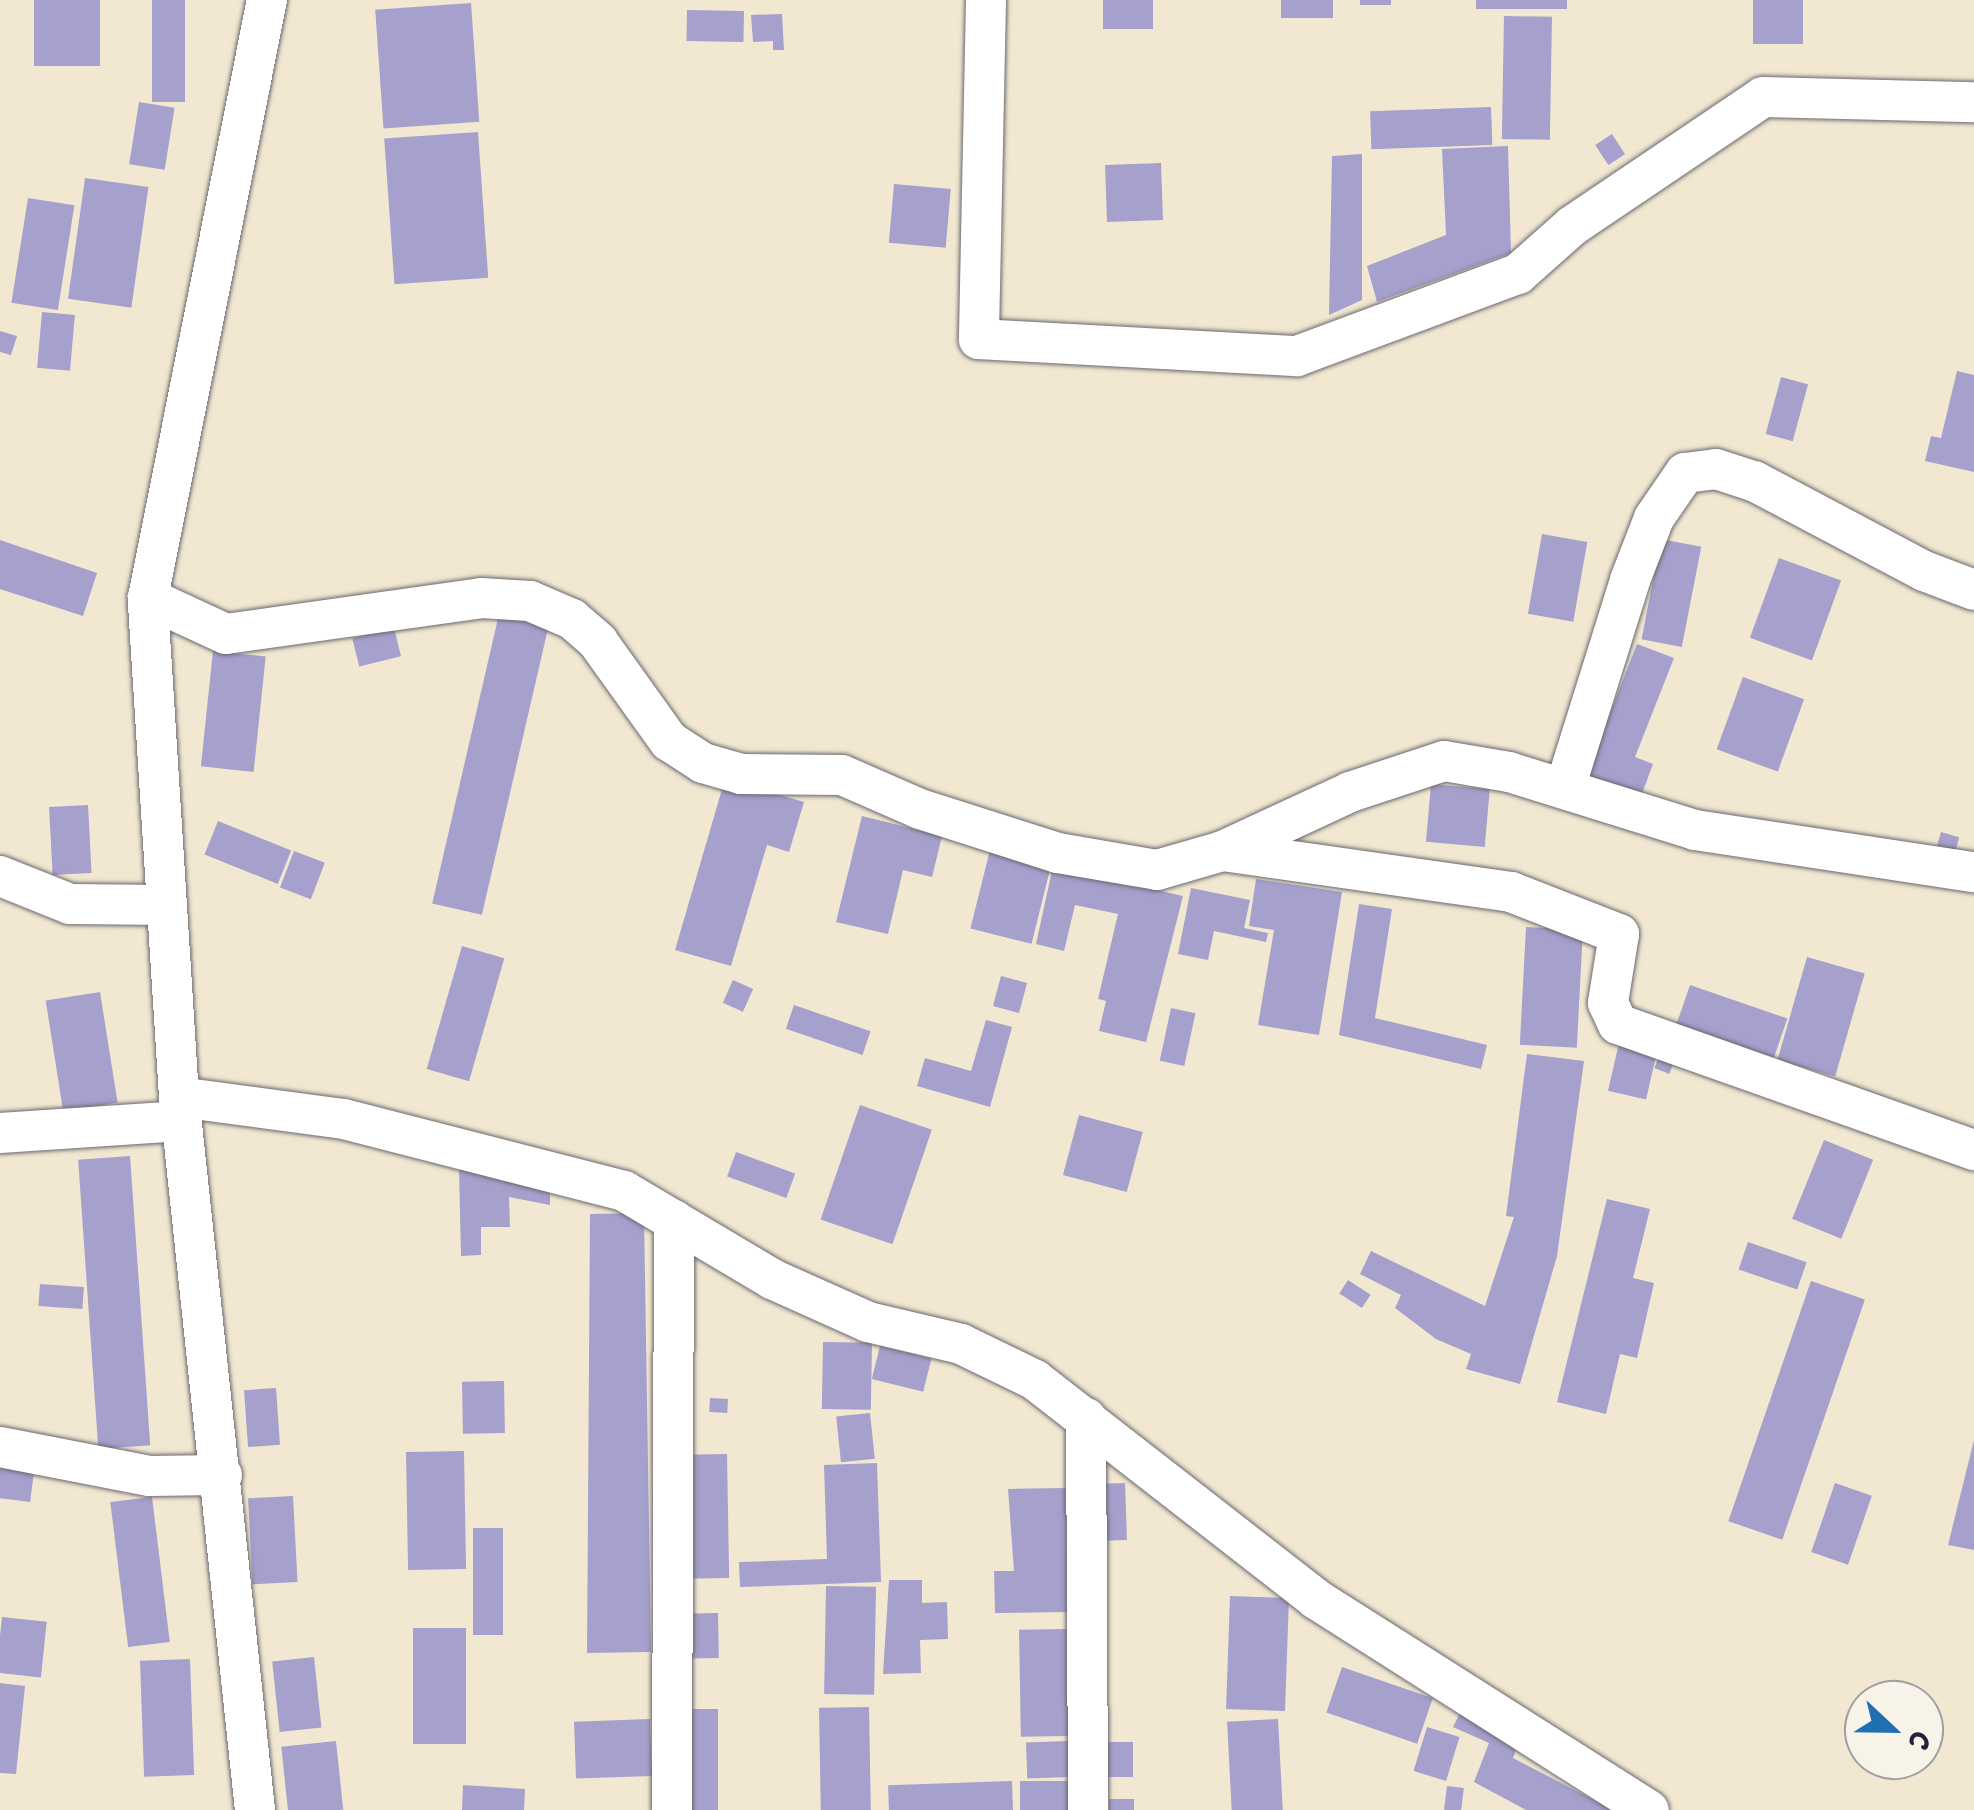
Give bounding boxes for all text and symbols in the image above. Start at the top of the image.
north arrow [1844,1680,1944,1780]
text: С [1899,1725,1941,1756]

